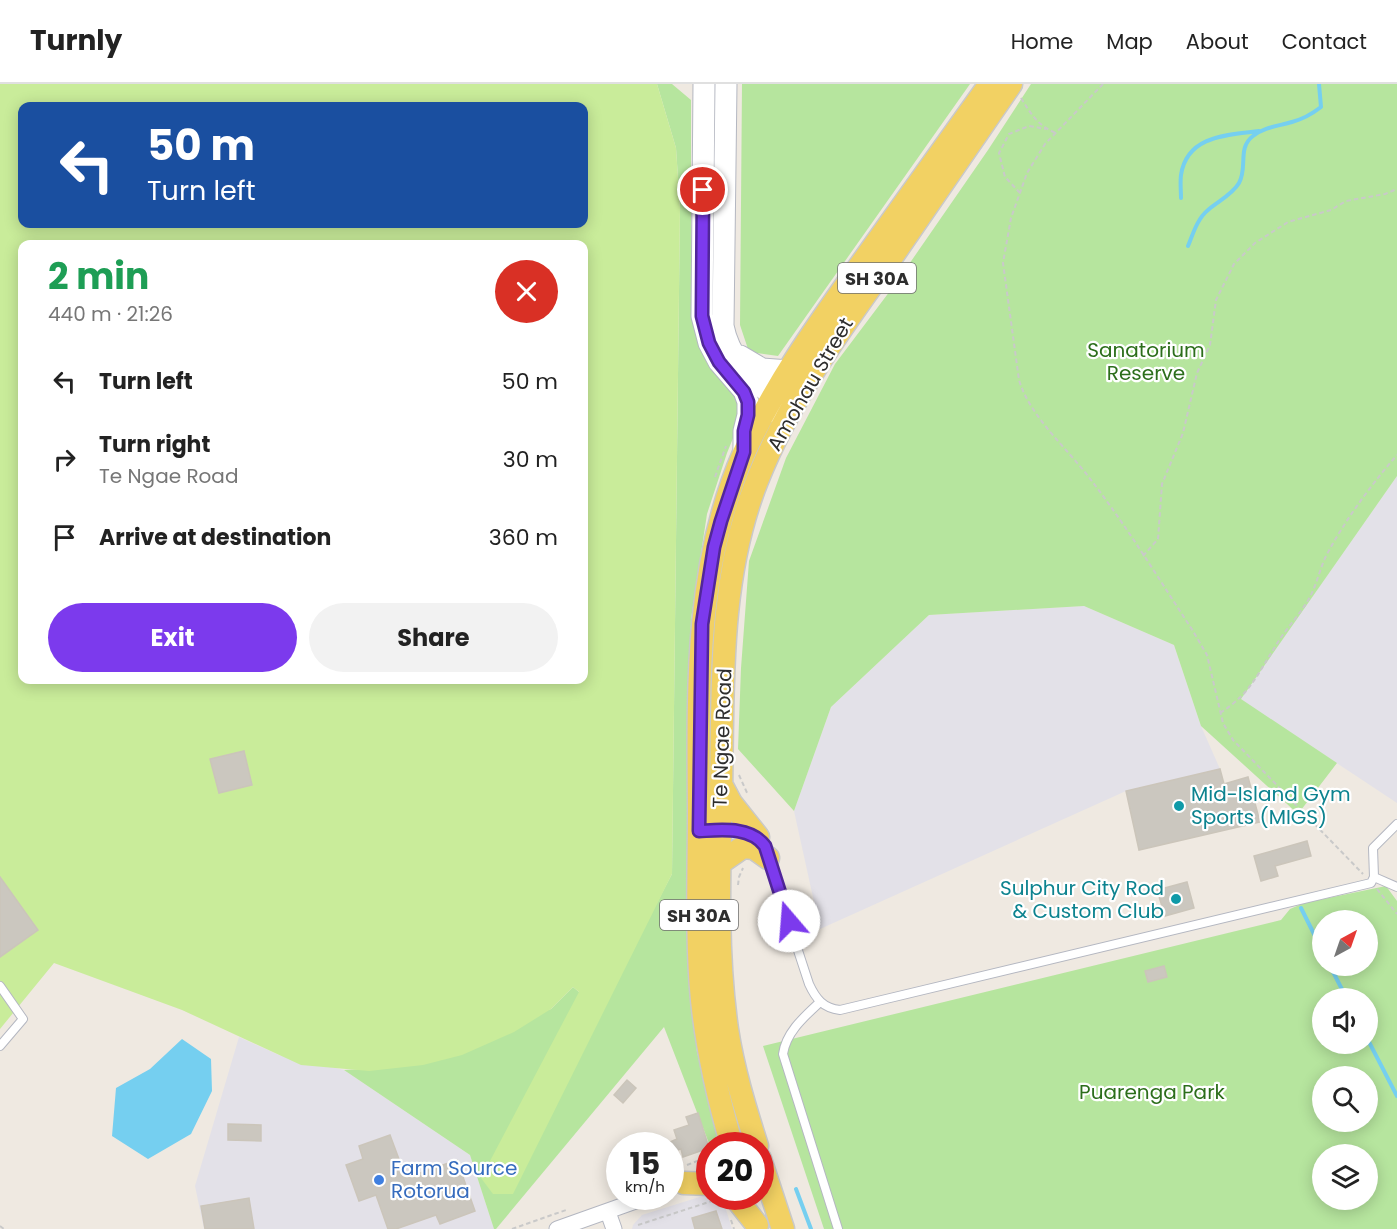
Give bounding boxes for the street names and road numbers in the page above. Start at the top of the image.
road number: SH 30A [838,263,916,293]
street label: Amohau Street [760,312,860,456]
street label: Te Ngae Road [706,668,738,808]
road number: SH 30A [660,900,738,930]

